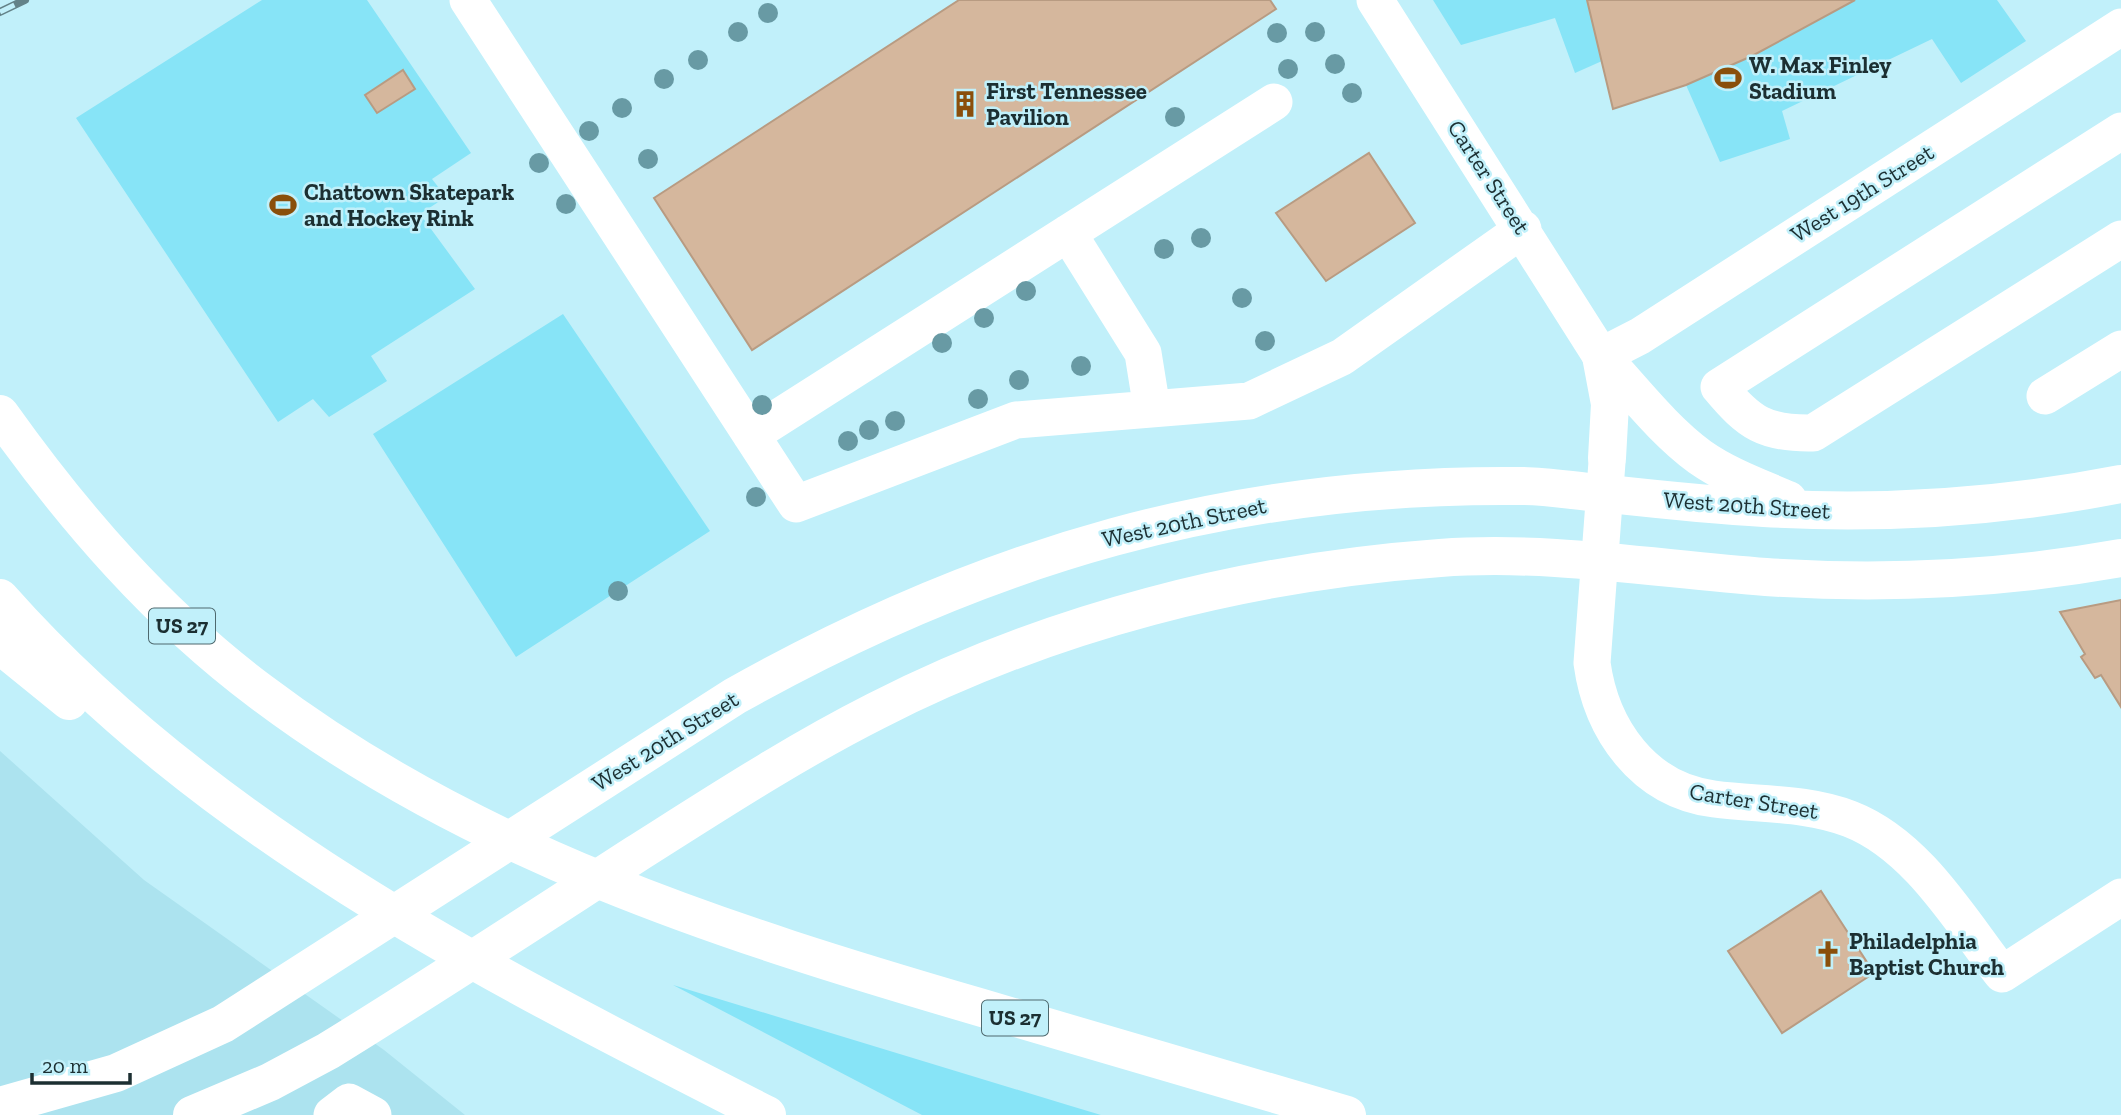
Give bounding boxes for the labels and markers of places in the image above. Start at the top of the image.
place label: W. Max Finley Stadium [1749,51,1892,105]
sports icon: W. Max Finley Stadium [1713,63,1743,93]
place label: First Tennessee Pavilion [986,77,1147,131]
building icon: First Tennessee Pavilion [950,89,980,119]
place label: Chattown Skatepark and Hockey Rink [304,178,514,232]
sports icon: Chattown Skatepark and Hockey Rink [268,190,298,220]
place label: Philadelphia Baptist Church [1849,927,2005,981]
church icon: Philadelphia Baptist Church [1813,939,1843,969]

